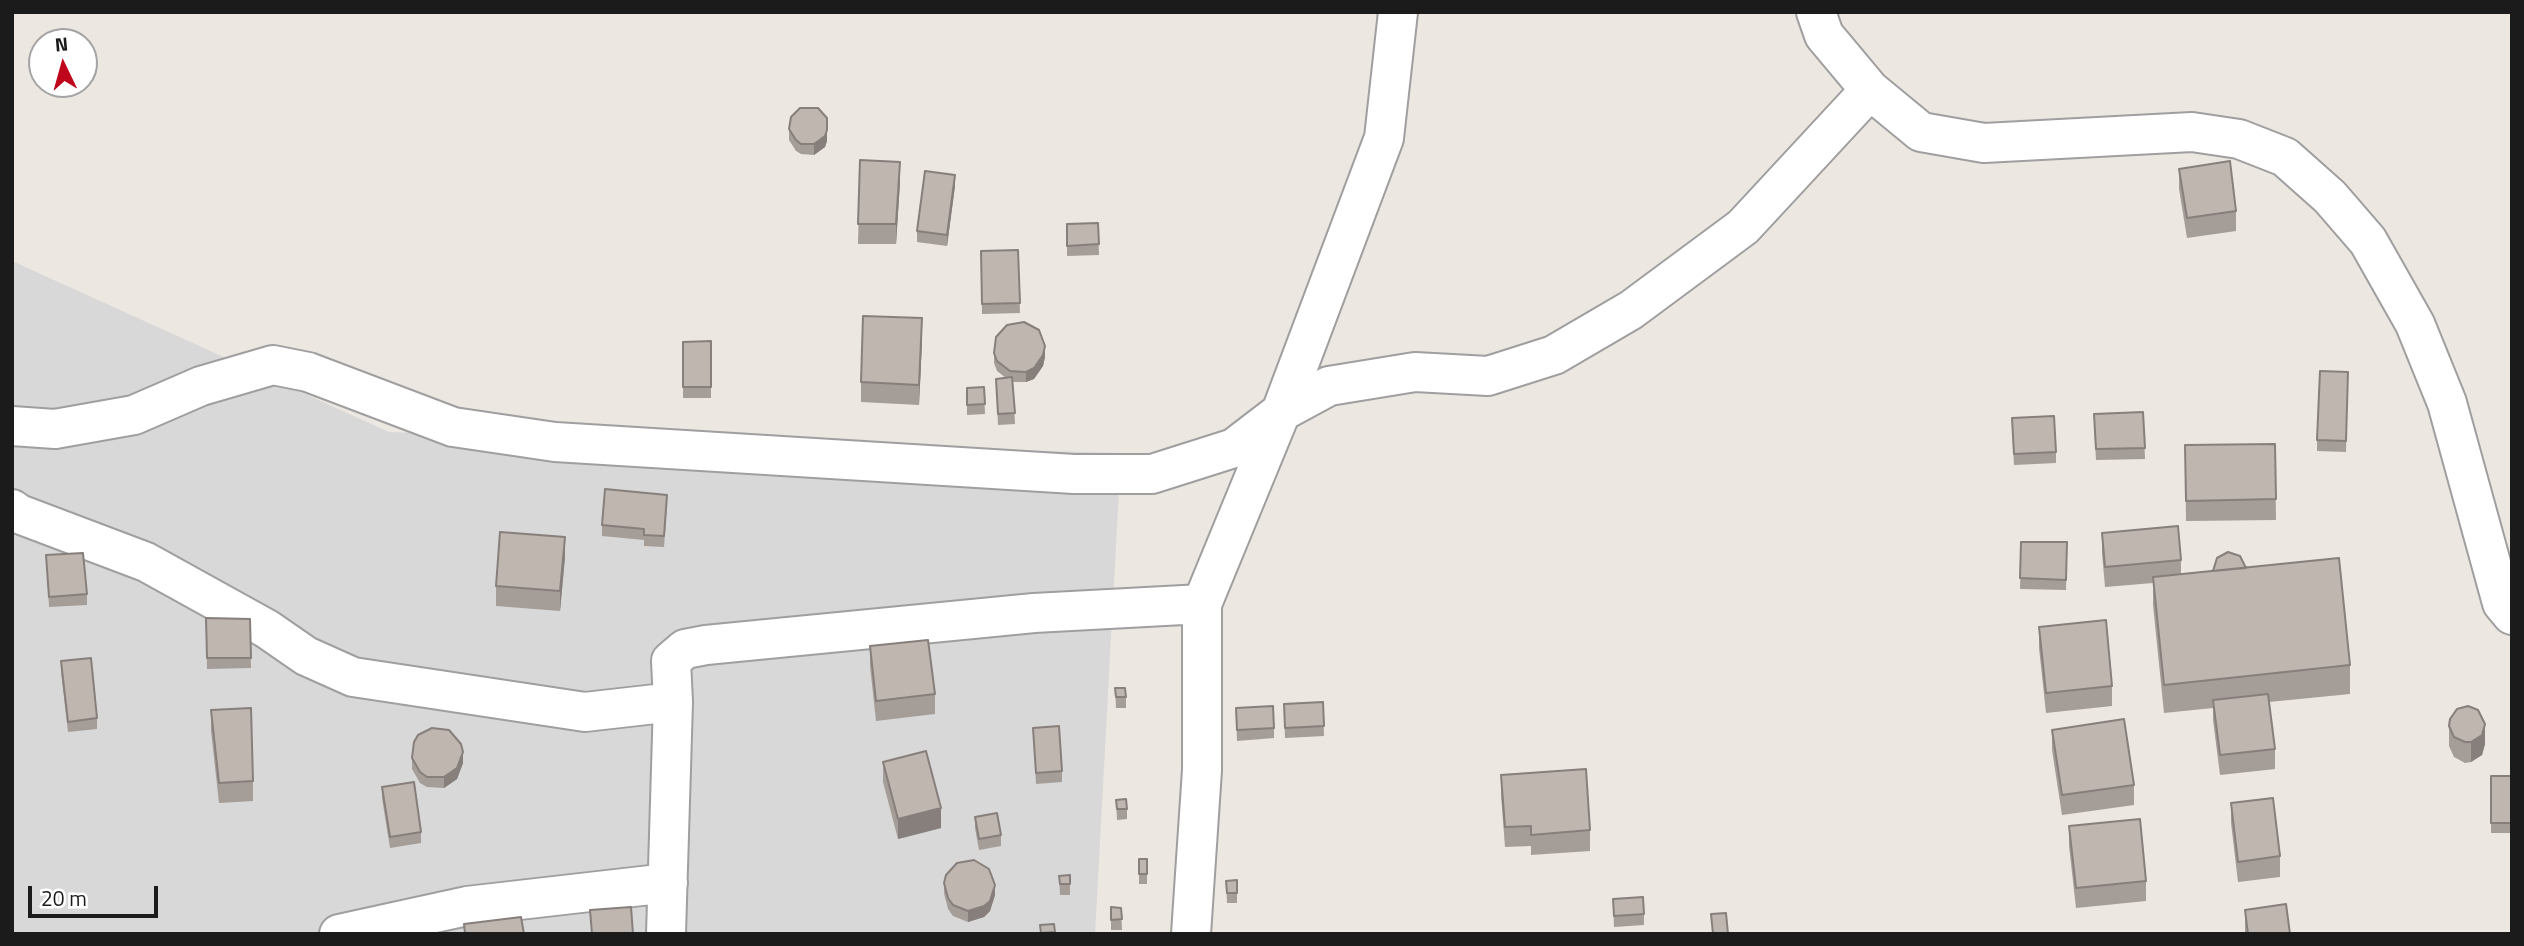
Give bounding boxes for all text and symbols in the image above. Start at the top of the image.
north arrow [28,28,98,98]
text: N [53,29,69,59]
scale bar [32,872,161,916]
text: 20 m [41,882,87,914]

